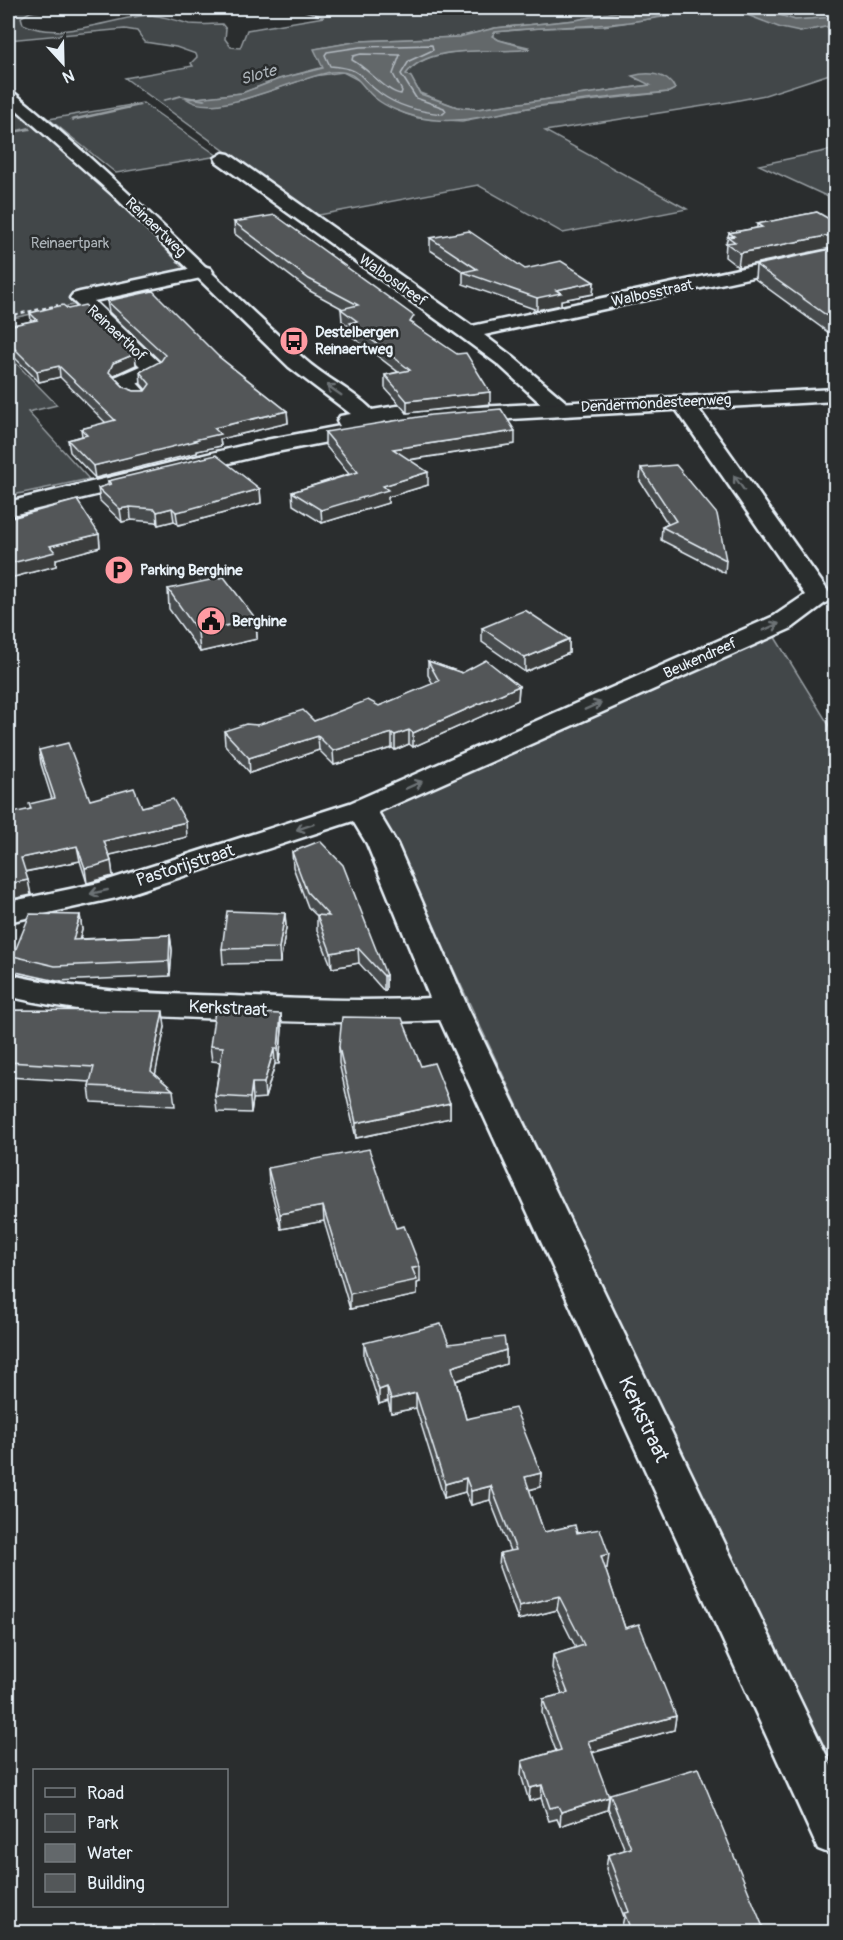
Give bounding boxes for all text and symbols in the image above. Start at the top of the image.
north arrow [33,33,93,93]
water label: Slote [238,60,280,90]
text: N [59,65,77,87]
street label: Reinaertweg [121,193,190,261]
park label: Reinaertpark [31,234,110,253]
street label: Walbosdreef [355,250,430,311]
street label: Walbosstraat [609,275,696,311]
street label: Reinaerthof [83,301,150,366]
place label: Destelbergen Reinaertweg [315,323,399,359]
bus stop icon: Destelbergen Reinaertweg [278,325,310,357]
one-way arrow [326,384,343,396]
street label: Dendermondesteenweg [580,390,732,417]
one-way arrow [733,476,745,492]
parking icon: Parking Berghine [103,554,135,586]
place label: Parking Berghine [140,561,243,580]
public building icon: Berghine [195,605,227,637]
place label: Berghine [232,612,287,631]
one-way arrow [761,621,779,632]
street label: Beukendreef [660,634,740,683]
one-way arrow [583,700,601,711]
one-way arrow [405,779,423,791]
one-way arrow [296,822,315,833]
street label: Pastorijstraat [133,839,238,892]
one-way arrow [90,887,110,898]
street label: Kerkstraat [188,995,269,1022]
street label: Kerkstraat [612,1372,675,1467]
legend [33,1769,228,1907]
text: Road [87,1782,124,1805]
text: Park [87,1812,119,1835]
text: Water [87,1842,133,1865]
text: Building [87,1872,145,1895]

